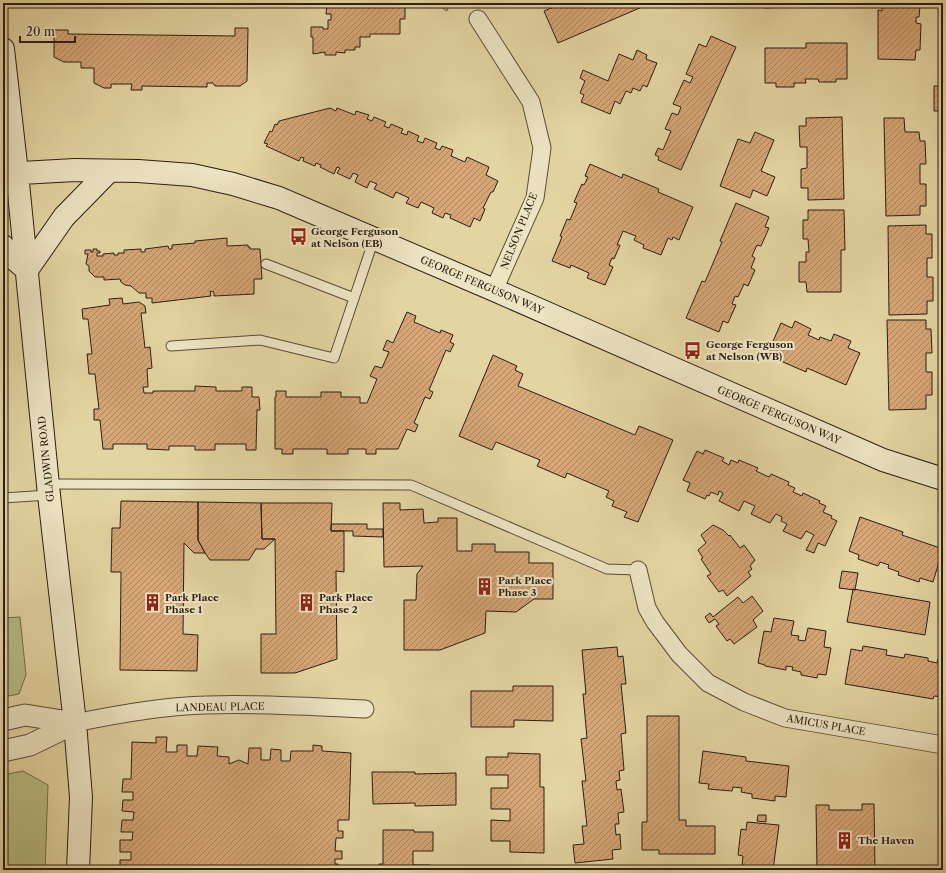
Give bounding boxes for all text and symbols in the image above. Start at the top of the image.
scale bar [20,18,75,44]
text: 20 m [26,24,55,39]
street label: NELSON PLACE [498,191,540,271]
place label: George Ferguson at Nelson (EB) [311,225,398,250]
bus stop icon: George Ferguson at Nelson (EB) [288,227,308,247]
street label: GEORGE FERGUSON WAY [418,253,547,317]
place label: George Ferguson at Nelson (WB) [706,338,793,363]
bus stop icon: George Ferguson at Nelson (WB) [683,340,703,360]
street label: GEORGE FERGUSON WAY [715,383,844,447]
street label: GLADWIN ROAD [35,415,57,503]
place label: Park Place Phase 3 [498,574,552,599]
building icon: Park Place Phase 3 [475,576,495,596]
place label: Park Place Phase 1 [165,591,219,616]
place label: Park Place Phase 2 [319,591,373,616]
building icon: Park Place Phase 1 [142,593,162,613]
building icon: Park Place Phase 2 [296,593,316,613]
street label: LANDEAU PLACE [175,700,265,714]
street label: AMICUS PLACE [784,711,867,738]
building icon: The Haven [835,830,855,850]
place label: The Haven [858,834,915,847]

